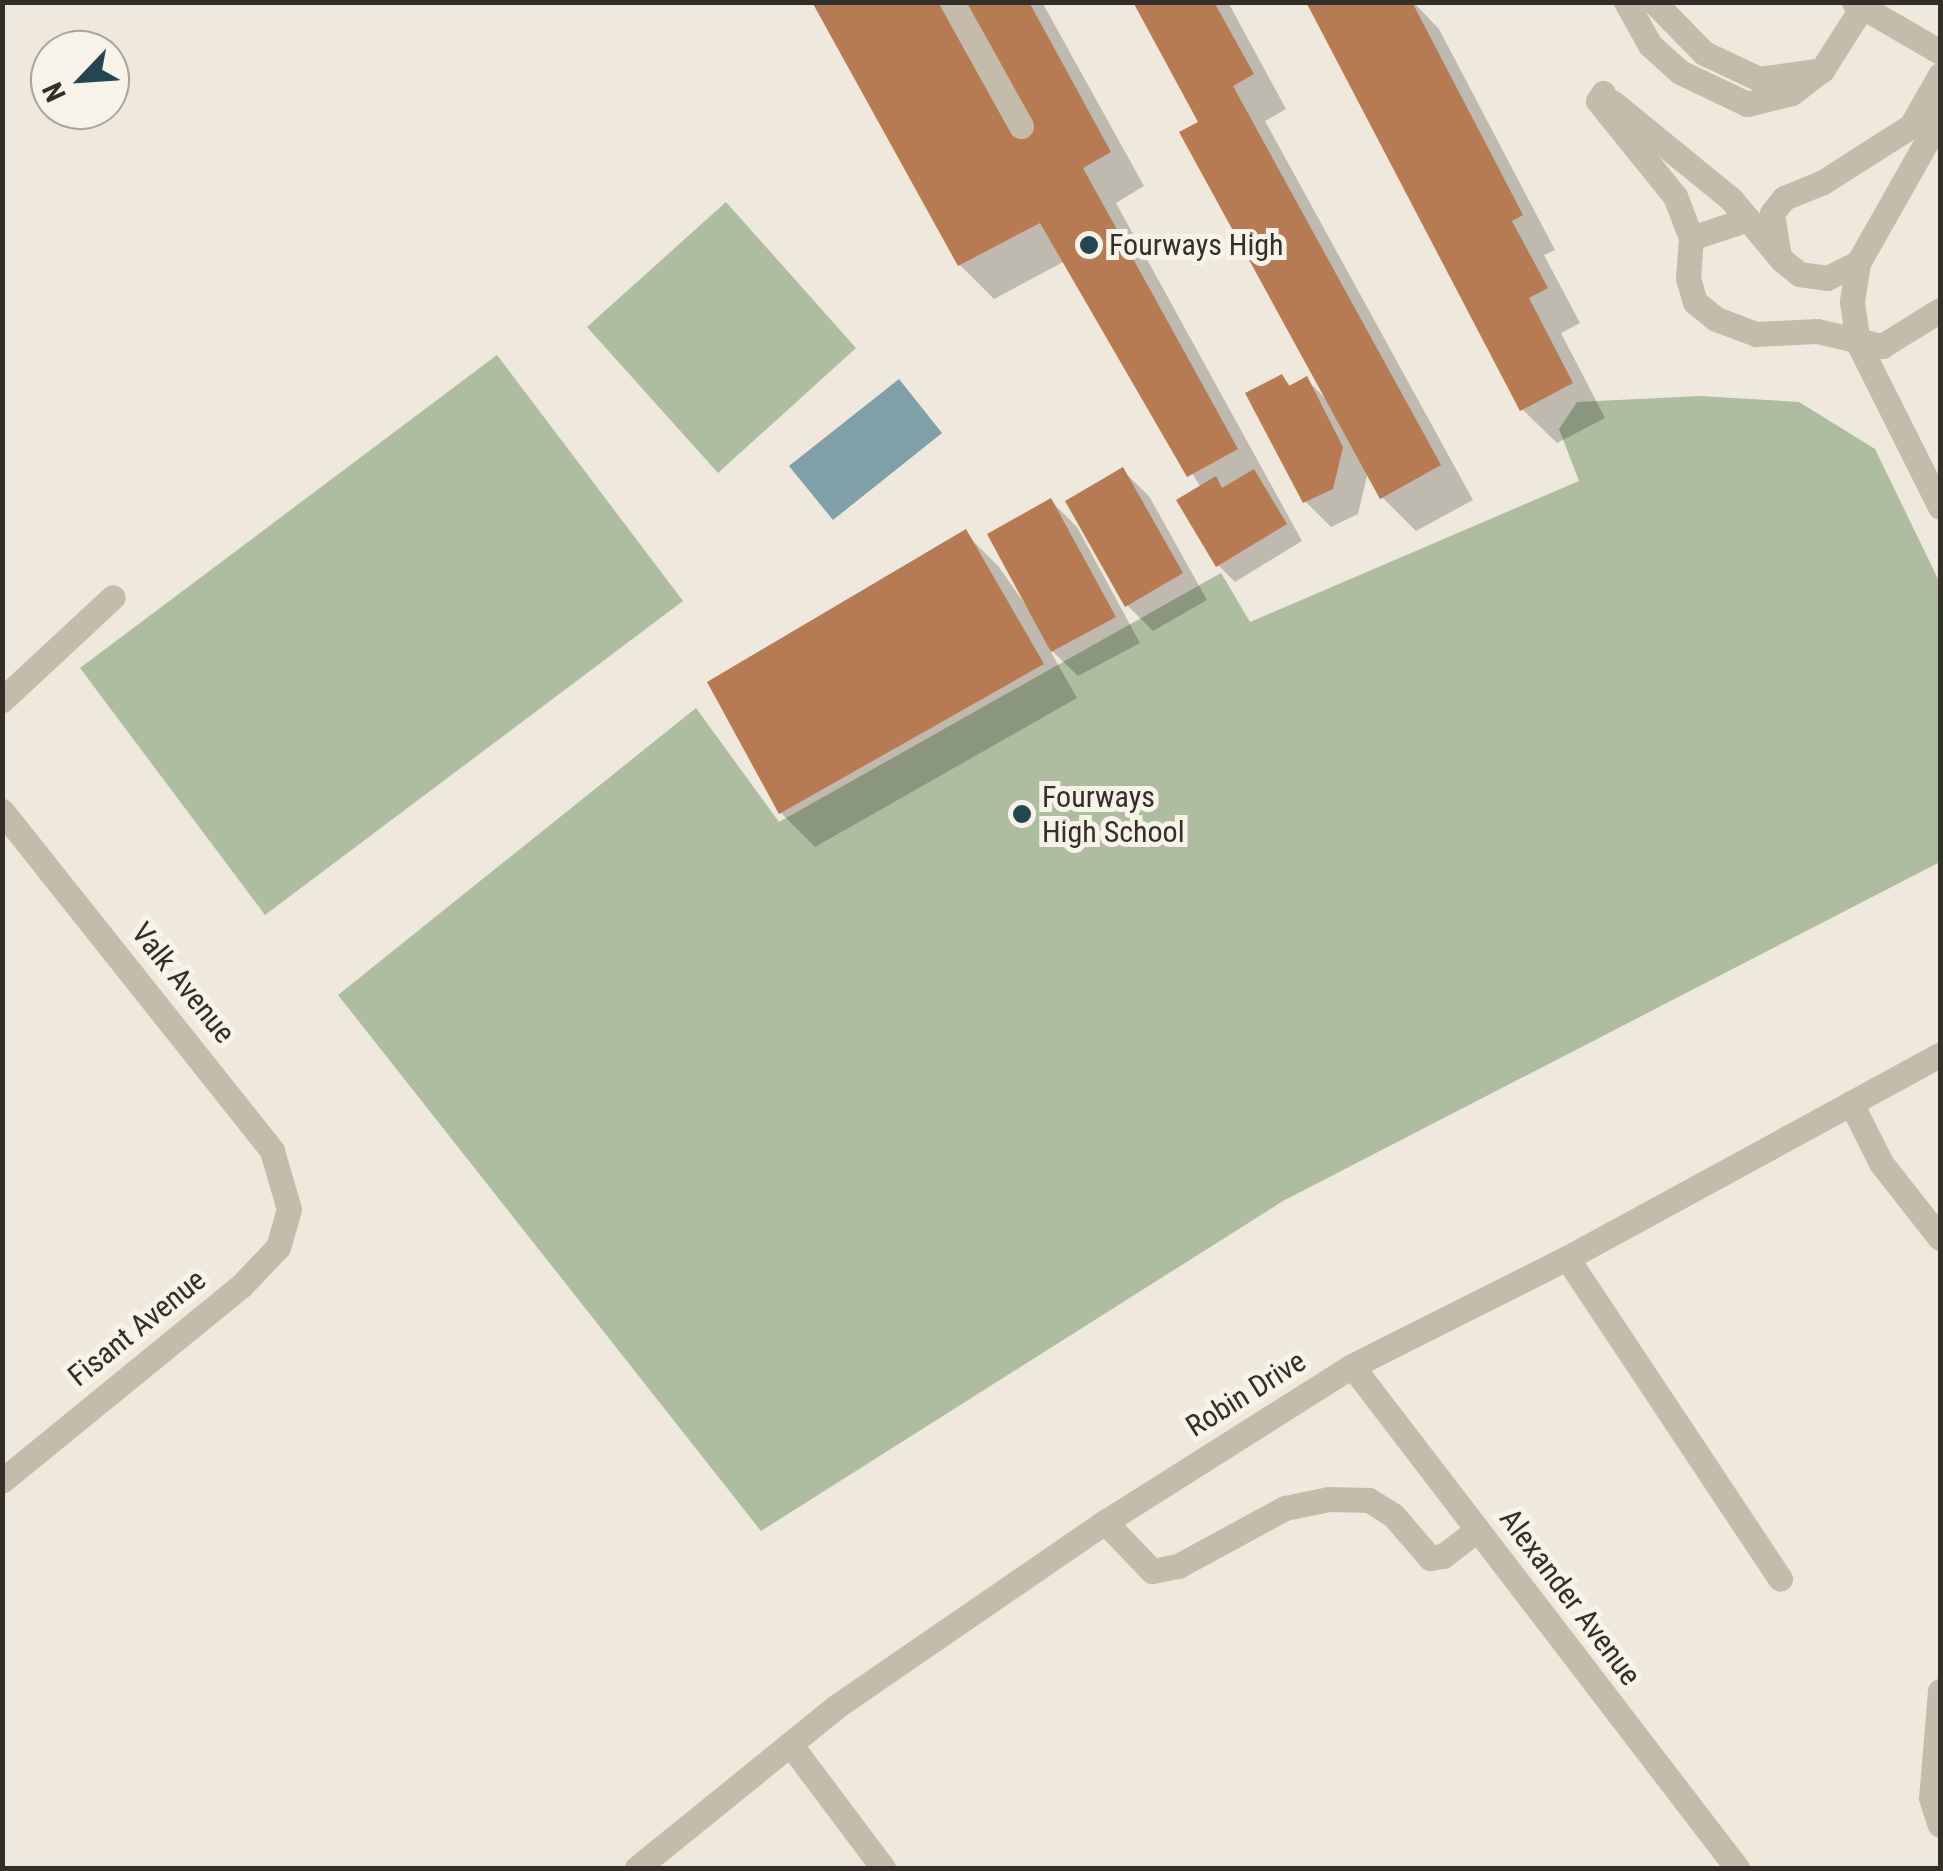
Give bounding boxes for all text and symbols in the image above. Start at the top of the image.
north arrow [30,30,130,130]
text: N [36,77,73,107]
place label: Fourways High [1109,227,1284,263]
marker: Fourways High [1078,234,1100,256]
place label: Fourways High School [1042,779,1185,850]
marker: Fourways High School [1011,803,1033,825]
street label: Valk Avenue [124,916,242,1050]
street label: Fisant Avenue [61,1262,213,1394]
street label: Robin Drive [1180,1343,1312,1445]
street label: Alexander Avenue [1492,1502,1648,1692]

